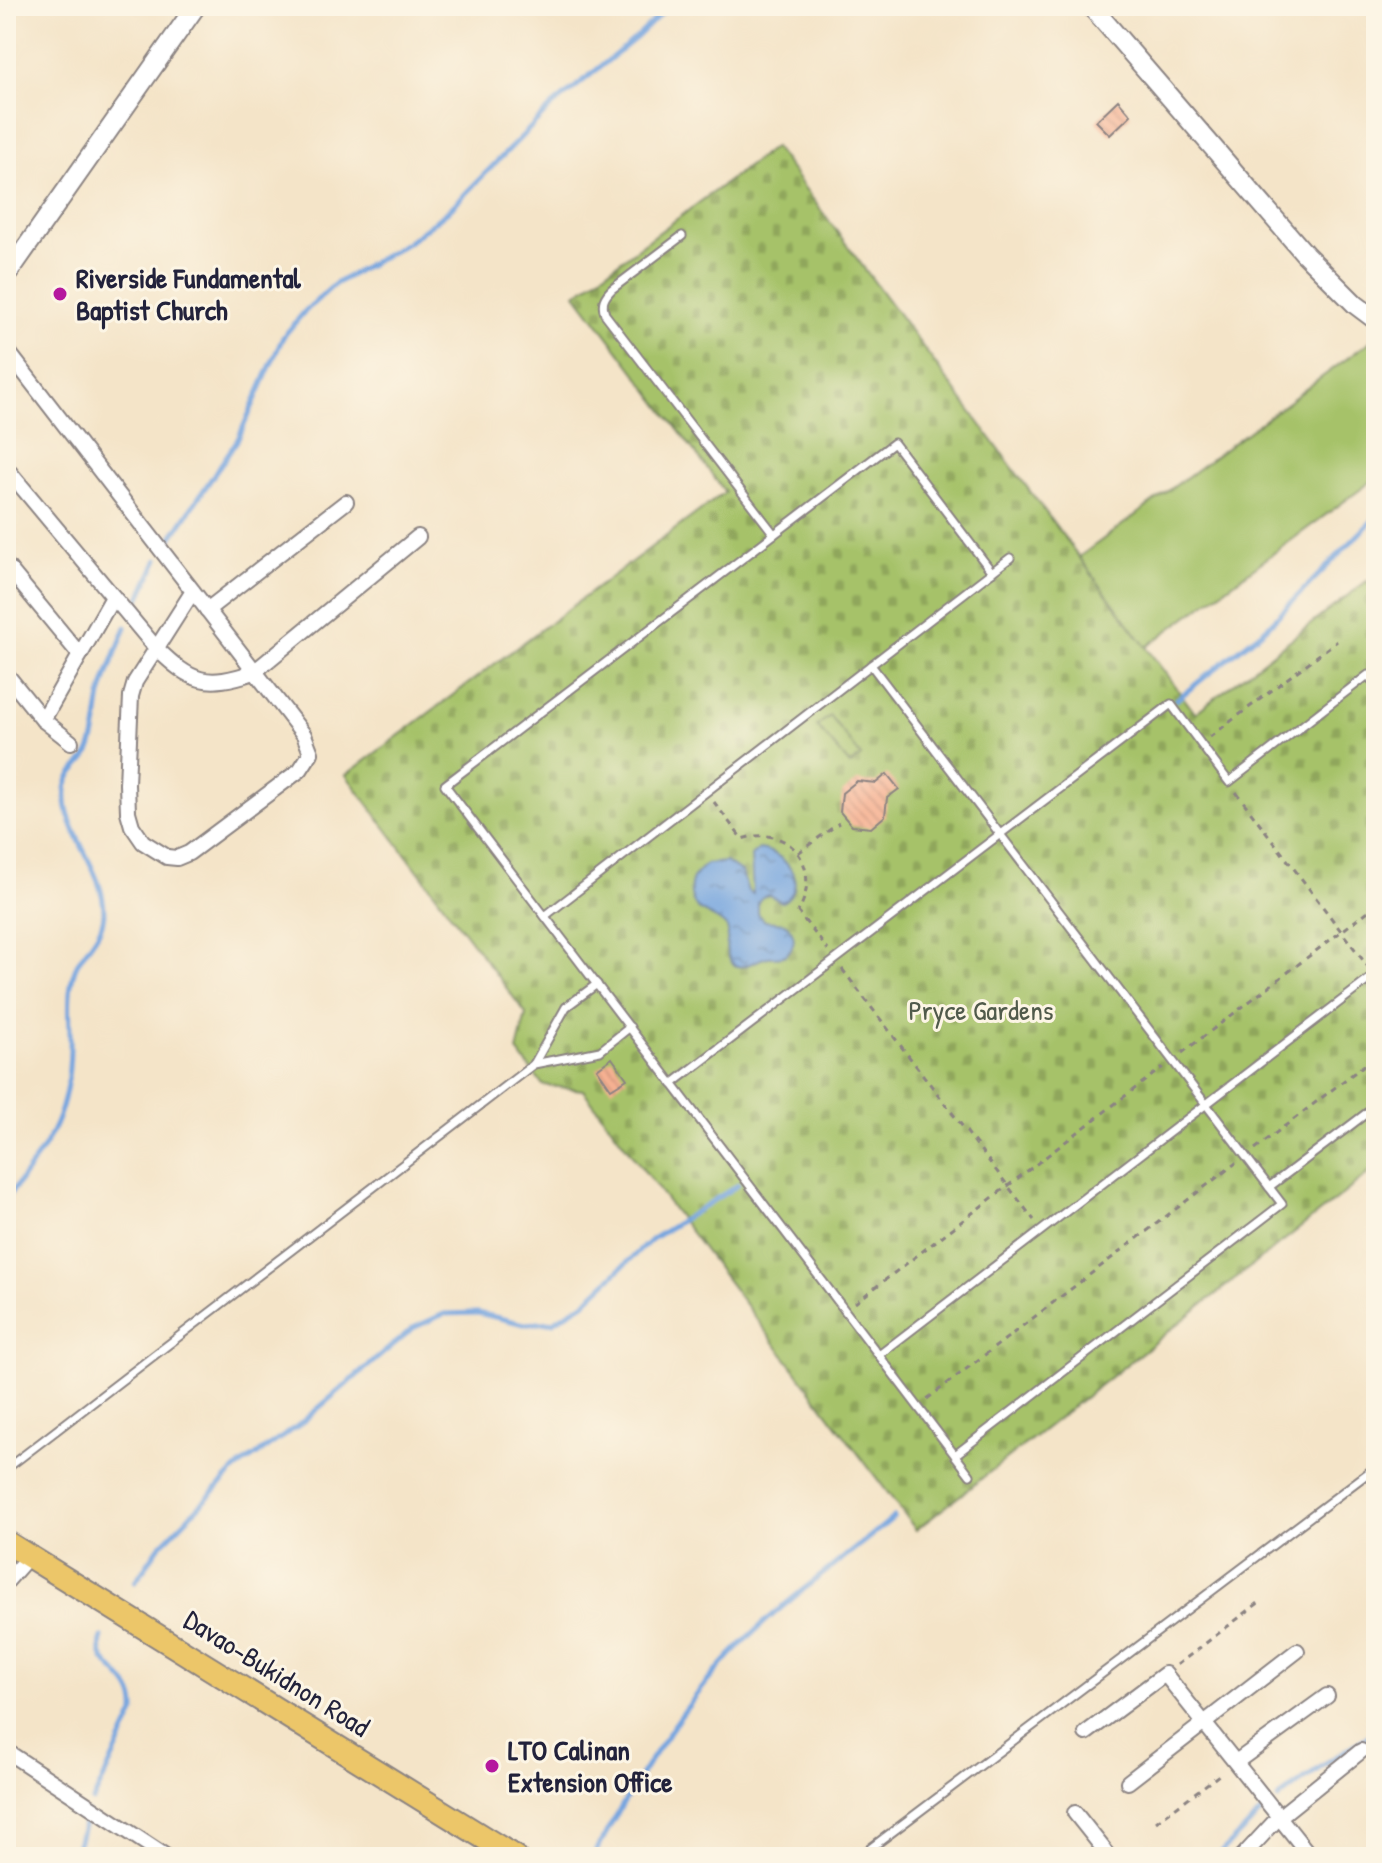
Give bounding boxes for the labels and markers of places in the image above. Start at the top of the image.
place label: Riverside Fundamental Baptist Church [76,259,301,330]
marker: Riverside Fundamental Baptist Church [51,285,69,303]
place label: LTO Calinan Extension Office [508,1731,673,1801]
marker: LTO Calinan Extension Office [483,1757,501,1775]

